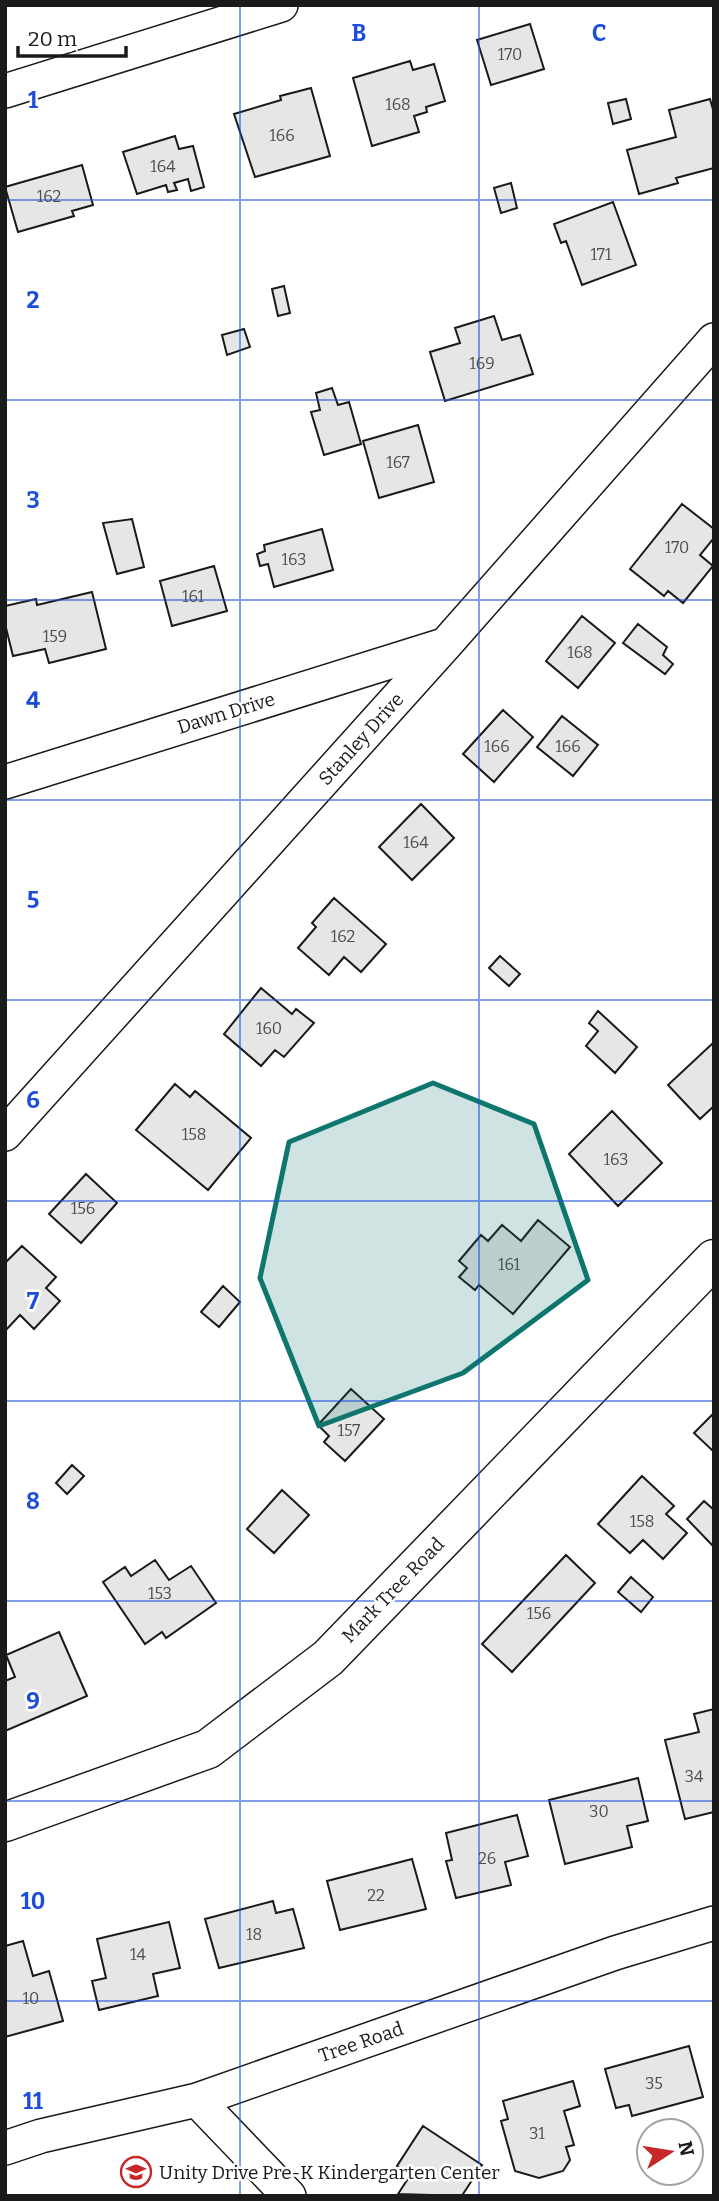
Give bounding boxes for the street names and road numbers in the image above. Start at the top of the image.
street label: Dawn Drive [174,687,278,739]
street label: Stanley Drive [314,688,408,790]
street label: Mark Tree Road [337,1533,449,1647]
street label: Tree Road [316,2017,406,2067]

